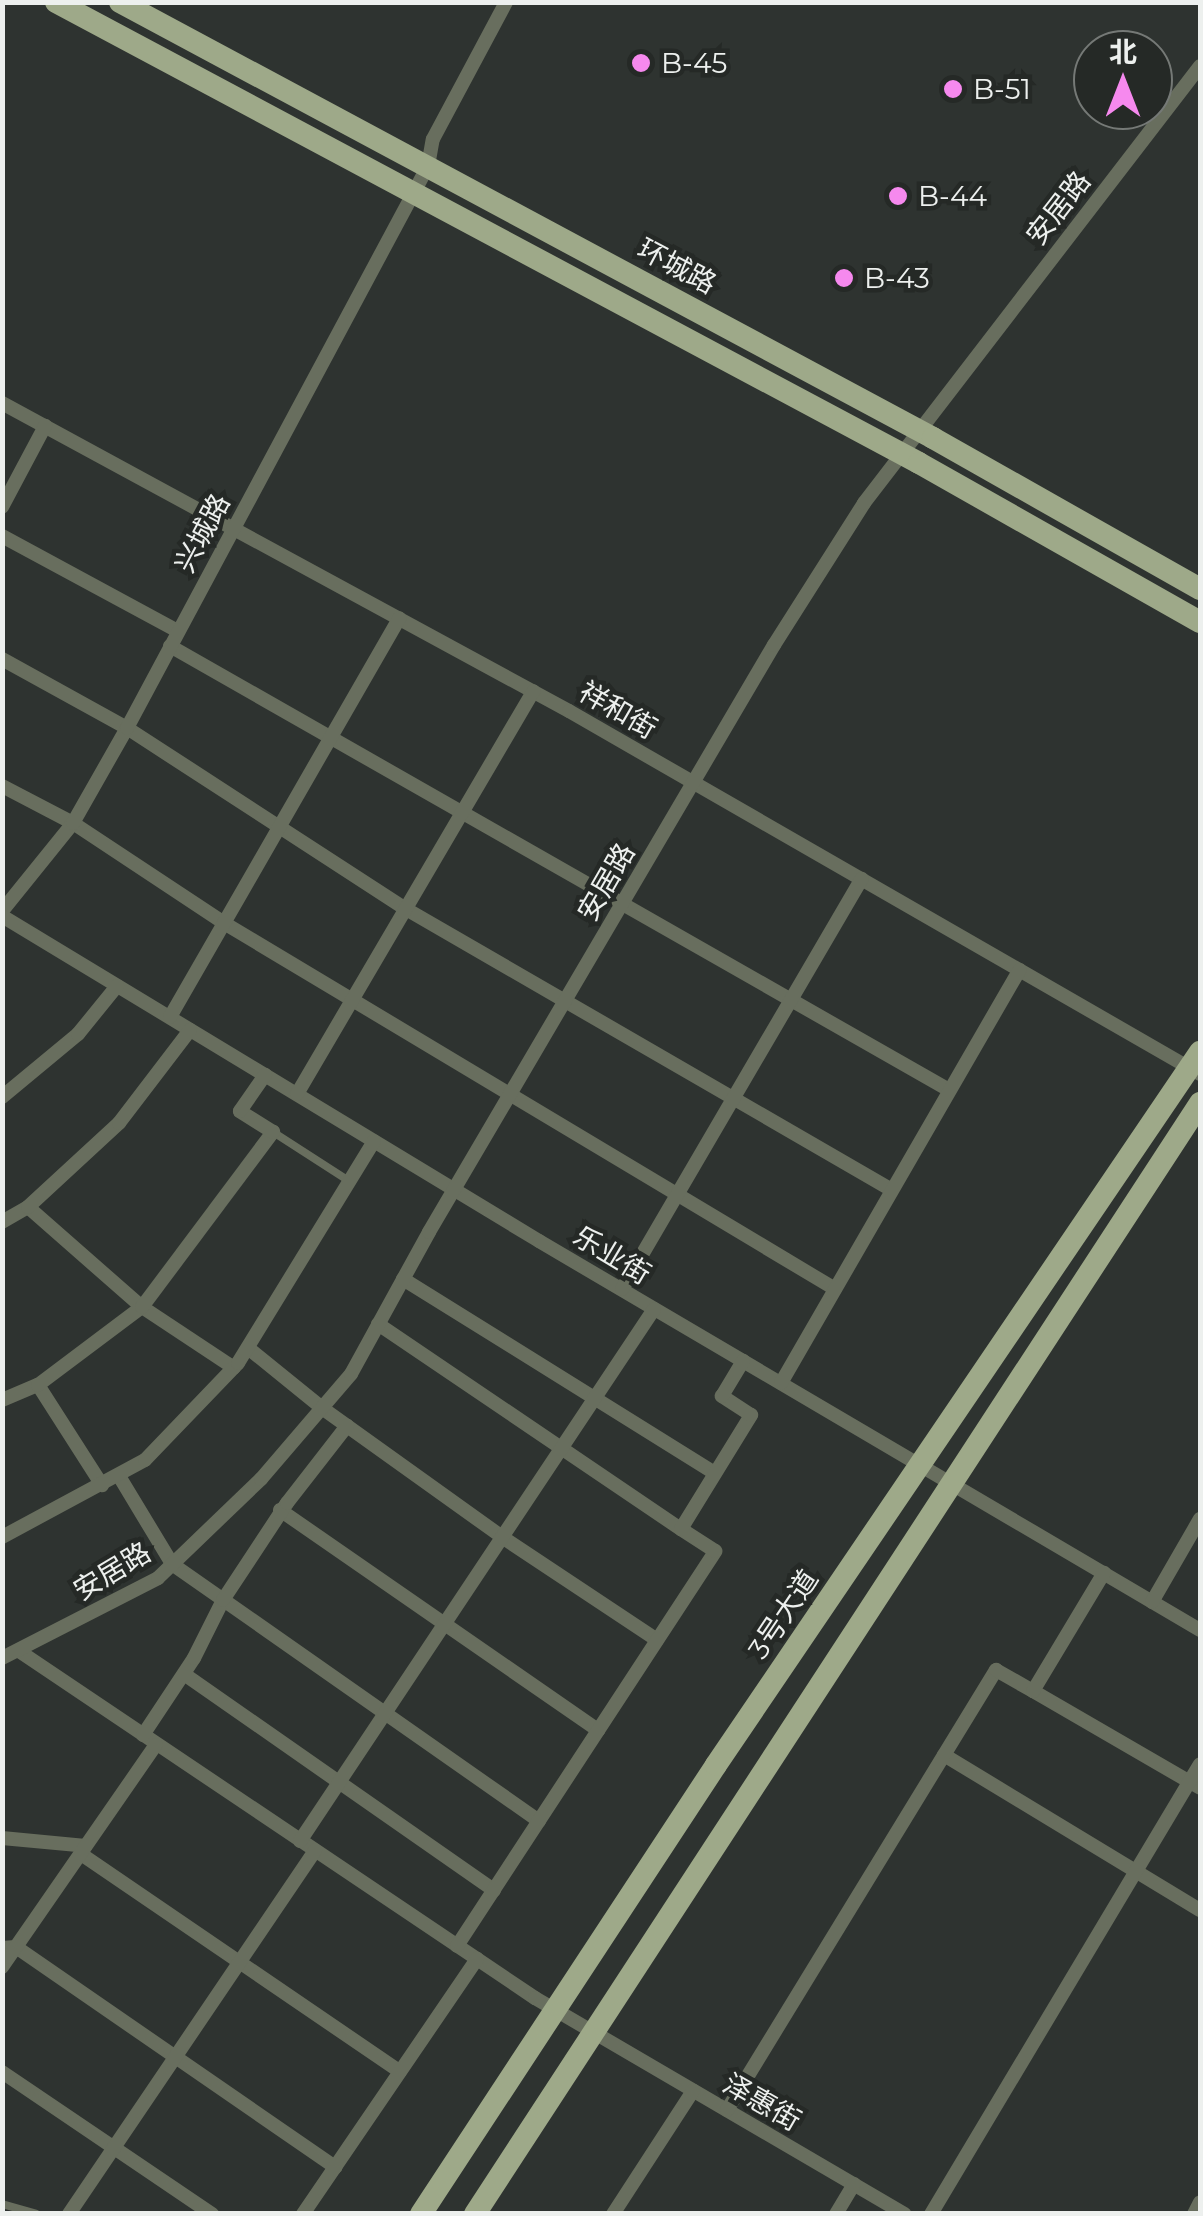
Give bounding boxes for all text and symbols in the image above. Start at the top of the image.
north arrow [1073,30,1173,130]
text: 北 [1109,35,1137,69]
place label: B-45 [661,46,727,80]
marker: B-45 [630,52,652,74]
place label: B-51 [973,72,1031,106]
marker: B-51 [942,78,964,100]
street label: 安居路 [1019,165,1097,251]
place label: B-44 [918,179,987,213]
marker: B-44 [887,185,909,207]
street label: 环城路 [632,231,722,301]
place label: B-43 [864,261,930,295]
marker: B-43 [833,267,855,289]
street label: 兴城路 [167,488,237,578]
street label: 祥和街 [573,674,663,746]
street label: 安居路 [570,837,642,927]
street label: 乐业街 [567,1219,657,1291]
street label: 安居路 [67,1535,157,1607]
street label: 3号大道 [741,1563,825,1665]
street label: 泽惠街 [717,2066,807,2138]

